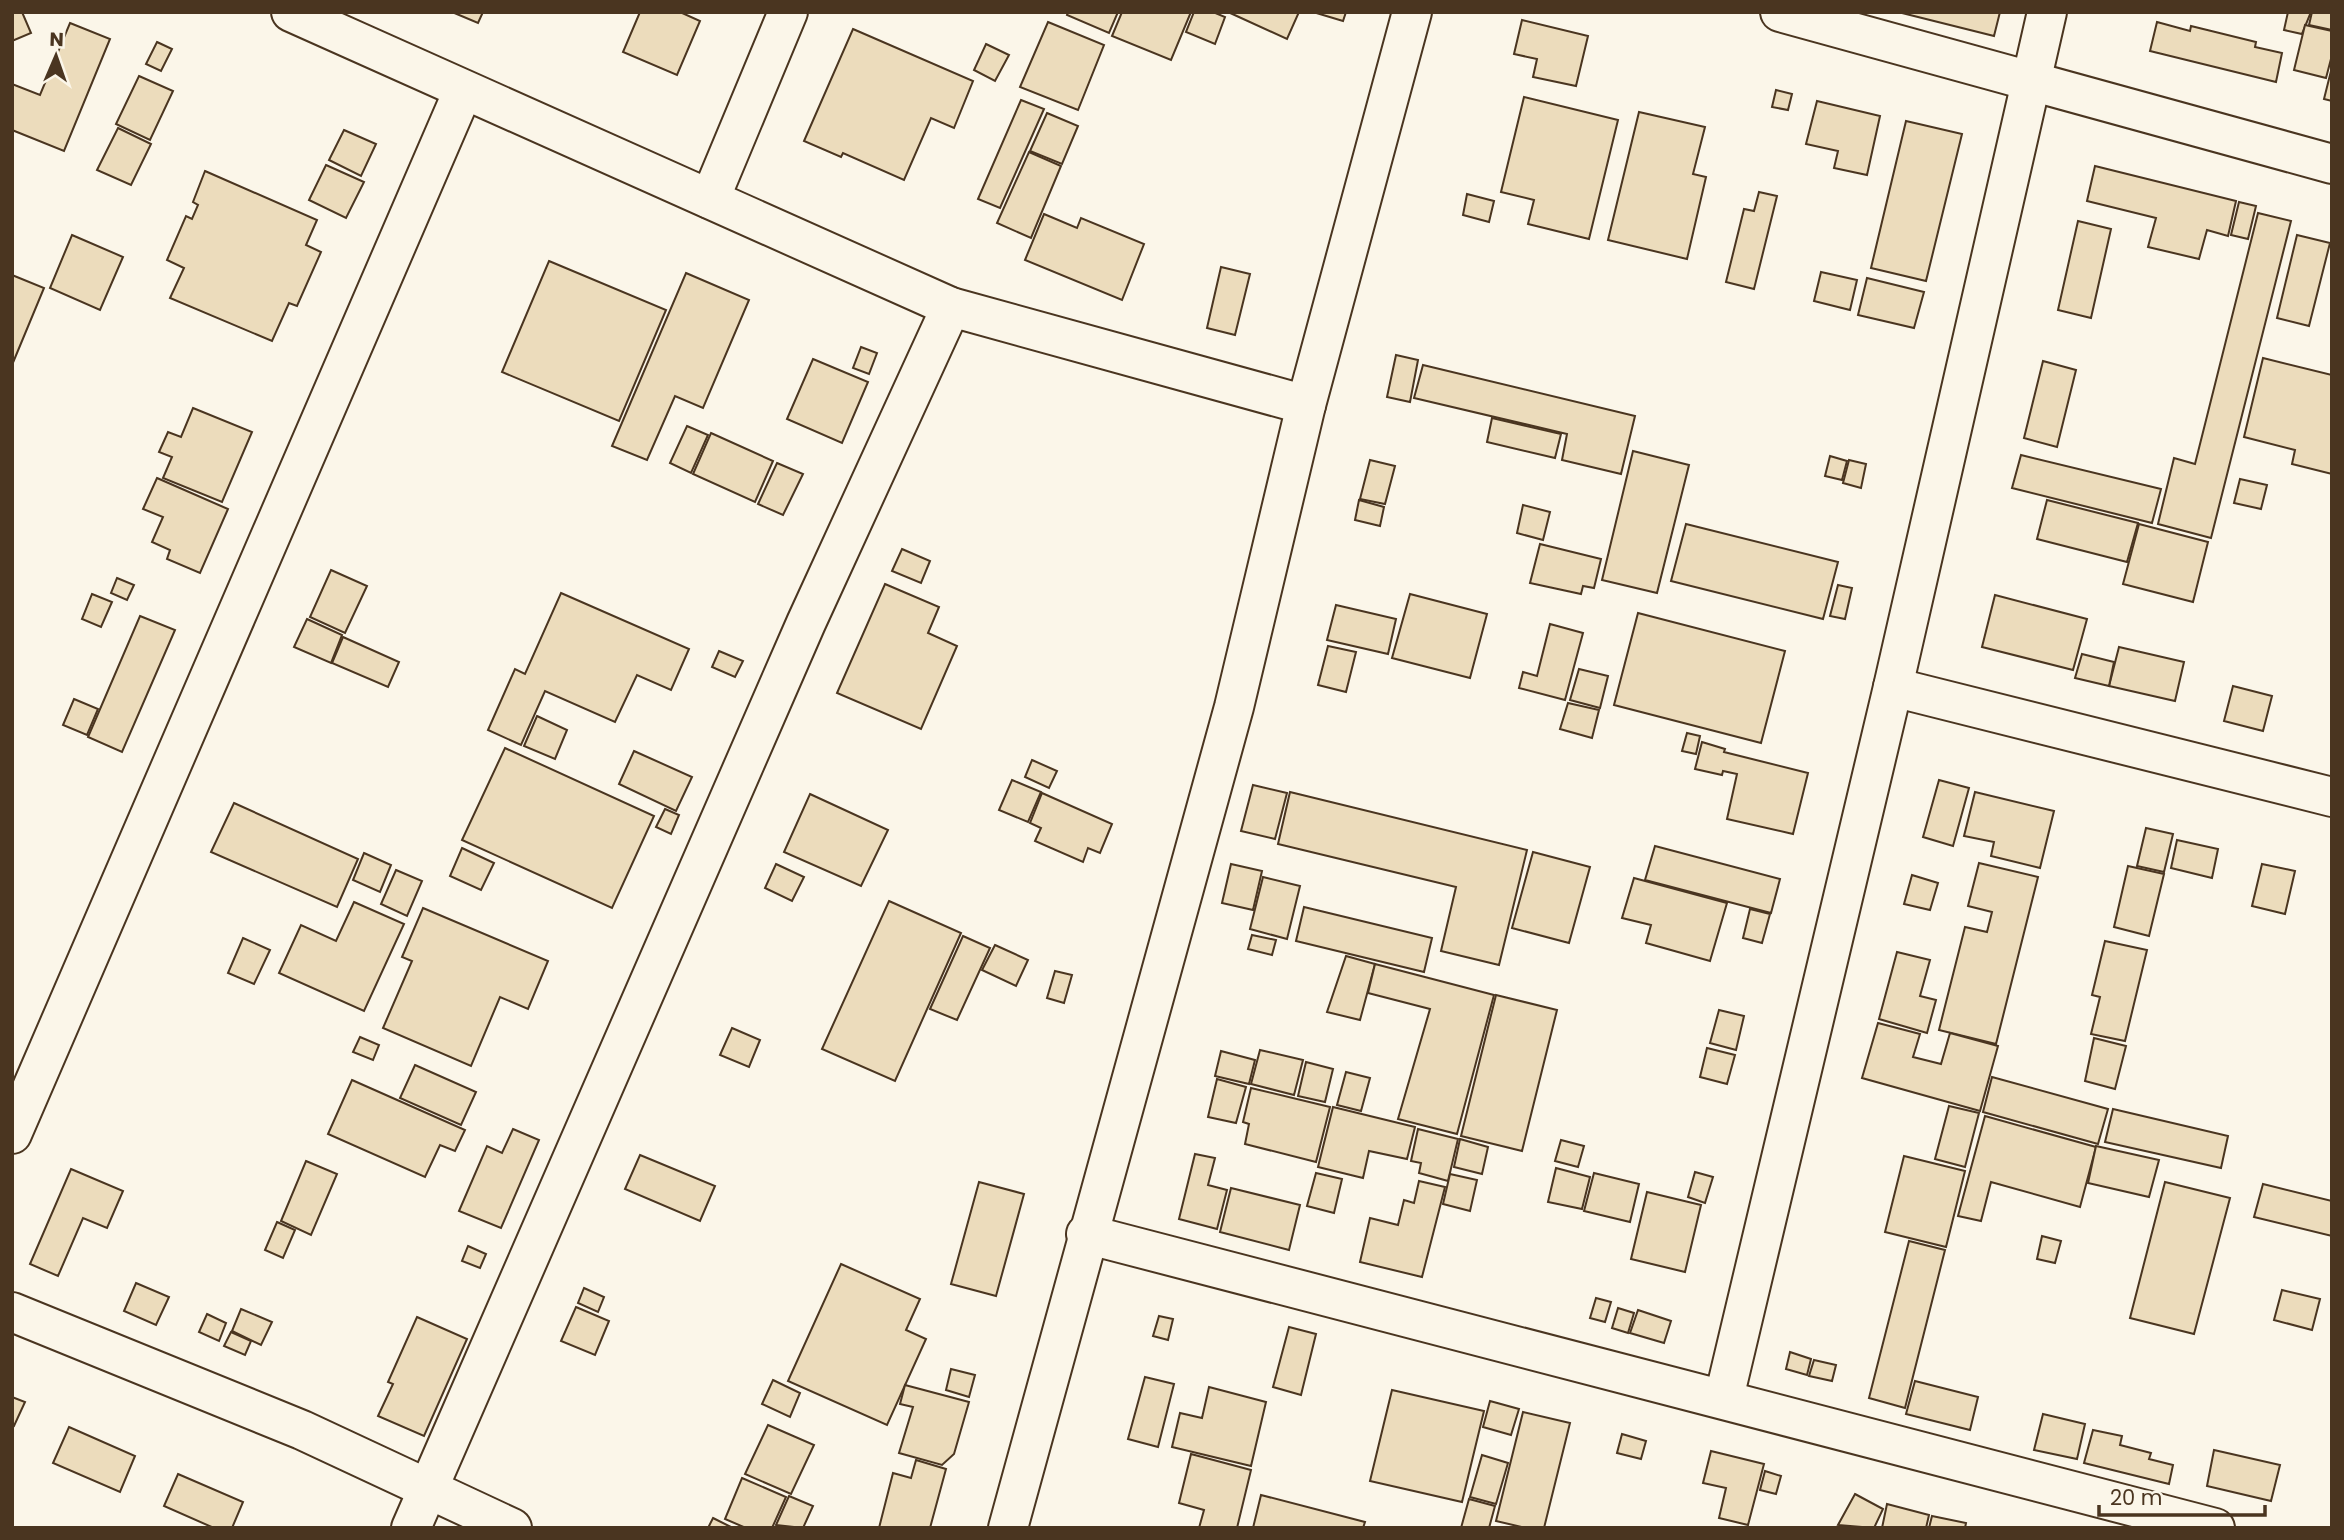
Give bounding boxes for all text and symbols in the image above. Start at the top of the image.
north arrow [21,21,91,91]
text: N [49,26,64,53]
scale bar [2099,1474,2265,1518]
text: 20 m [2110,1483,2163,1512]

